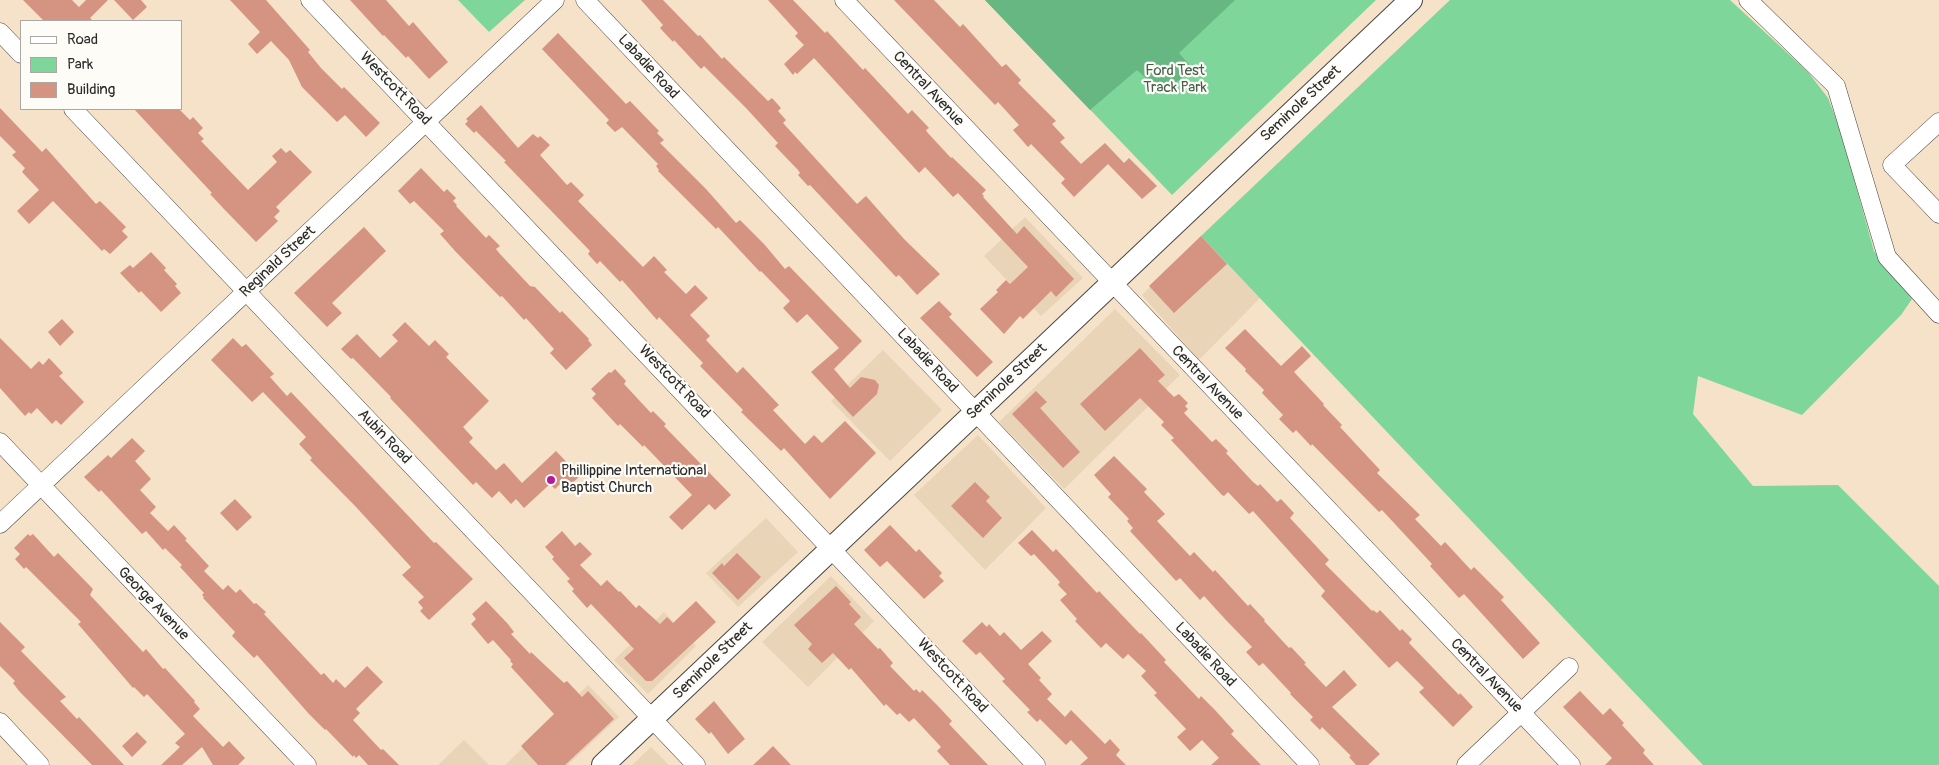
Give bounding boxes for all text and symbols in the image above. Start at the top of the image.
legend [20,20,182,110]
text: Road [67,30,98,49]
street label: Labadie Road [614,31,682,103]
street label: Central Avenue [889,48,967,130]
street label: Westcott Road [356,49,434,129]
text: Park [67,55,93,74]
park label: Ford Test Track Park [1143,62,1207,97]
street label: Seminole Street [1257,62,1345,146]
text: Building [67,80,115,99]
street label: Reginald Street [237,223,319,301]
street label: Labadie Road [893,325,961,397]
street label: Seminole Street [963,340,1051,424]
street label: Westcott Road [635,342,713,422]
street label: Central Avenue [1167,342,1247,424]
street label: Aubin Road [353,406,415,468]
place label: Phillippine International Baptist Church [561,462,707,497]
marker: Phillippine International Baptist Church [545,474,557,486]
street label: George Avenue [114,564,192,644]
street label: Seminole Street [669,619,757,703]
street label: Labadie Road [1171,619,1239,691]
street label: Westcott Road [913,635,991,717]
street label: Central Avenue [1446,635,1526,717]

